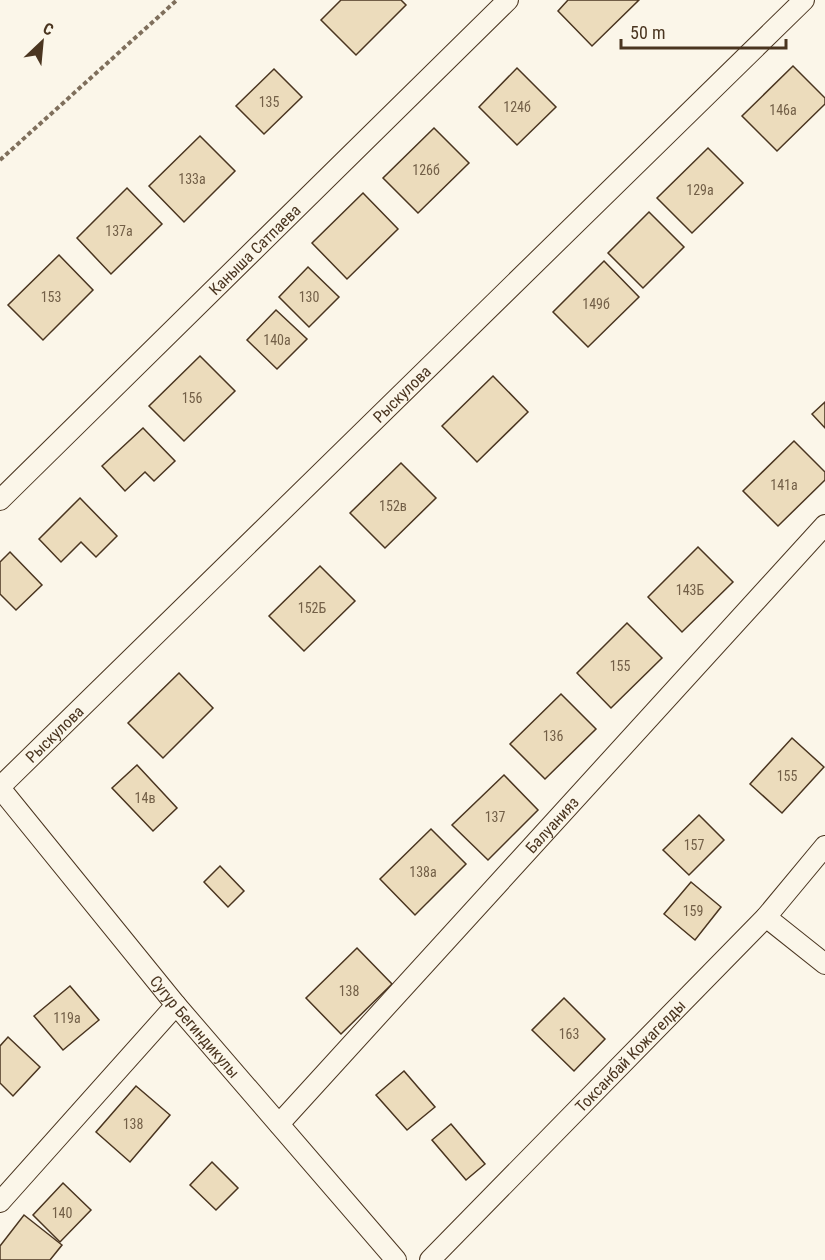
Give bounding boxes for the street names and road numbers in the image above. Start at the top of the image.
street label: Каныша Сатпаева [205,200,304,299]
street label: Рыскулова [369,362,434,426]
street label: Рыскулова [22,701,87,766]
street label: Балуанияз [521,792,582,857]
street label: Сугур Бегиндикулы [146,971,244,1081]
street label: Токсанбай Кожагелды [571,996,689,1116]

